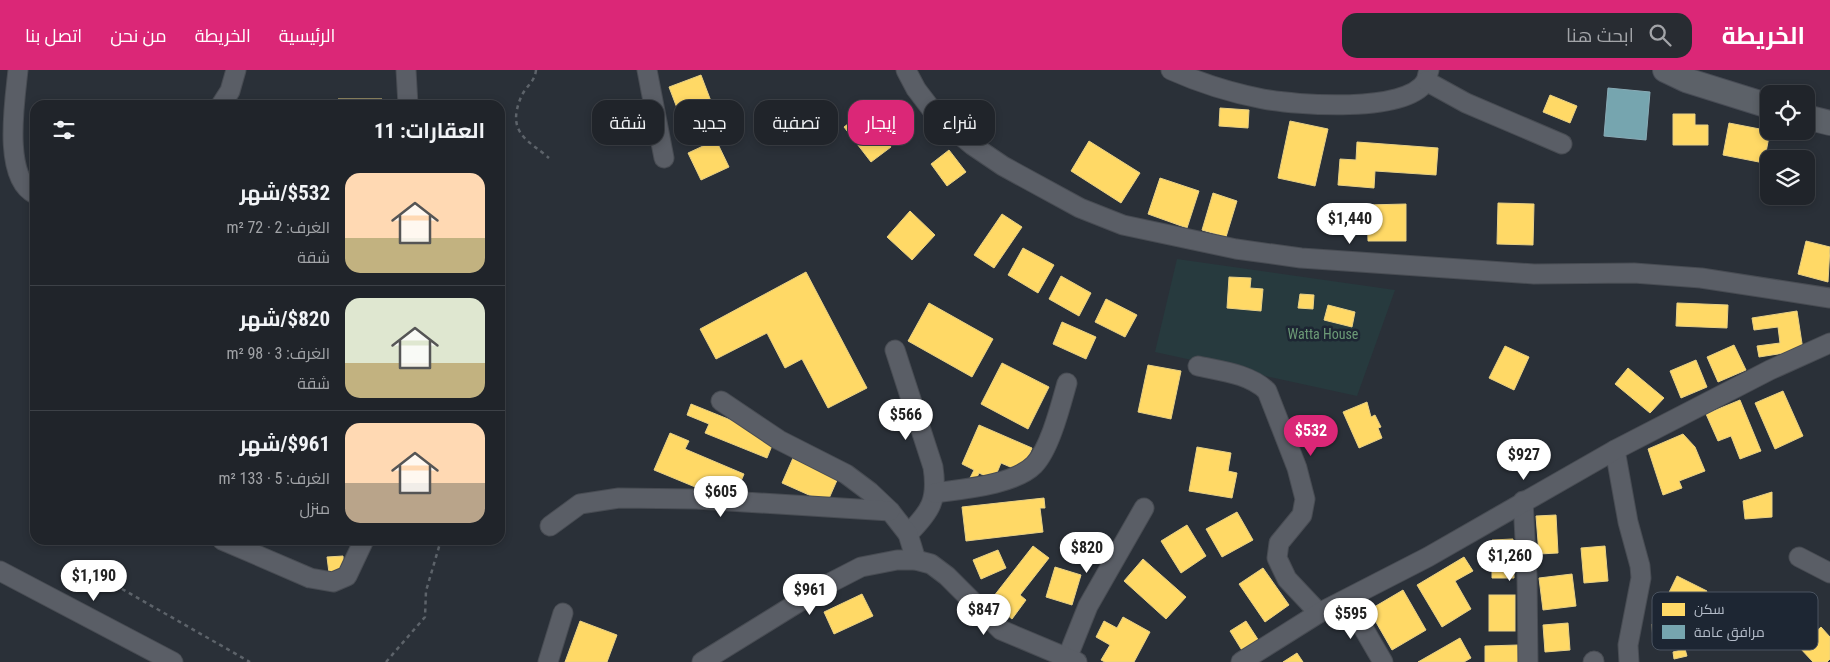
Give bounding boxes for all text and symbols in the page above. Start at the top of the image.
search box [1342,13,1692,58]
icon: search [1646,21,1674,49]
text: الخريطة [1722,22,1805,50]
text: ابحث هنا [1566,24,1634,47]
text: اتصل بنا [25,25,82,46]
text: من نحن [110,25,167,46]
text: الخريطة [195,25,251,46]
text: الرئيسية [279,25,335,46]
map controls [1760,85,1815,205]
button: locate [1760,85,1815,140]
chip: شقة [592,100,664,145]
chip: جديد [674,100,744,145]
chip: تصفية [754,100,838,145]
chip: إيجار [848,100,914,145]
chip: شراء [924,100,995,145]
icon: filters [50,116,78,144]
text: العقارات: 11 [374,119,485,143]
button: layers [1760,150,1815,205]
text: $532/شهر [239,181,330,205]
icon: home [385,193,445,253]
pin: $1,440 [1309,202,1391,245]
text: $1,440 [1328,209,1372,228]
text: الغرف: 2 · 72 m² [226,218,330,237]
text: شقة [297,248,330,267]
text: $820/شهر [239,307,330,331]
icon: home [385,318,445,378]
park label: Watta House [1288,326,1359,342]
text: الغرف: 3 · 98 m² [226,344,330,363]
text: شقة [297,374,330,393]
pin: $566 [876,398,936,441]
text: $566 [890,405,922,424]
pin: $532 [1281,414,1341,457]
text: $532 [1295,421,1327,440]
text: $961/شهر [239,432,330,456]
pin: $927 [1494,438,1554,481]
icon: home [385,443,445,503]
text: $927 [1508,445,1540,464]
text: الغرف: 5 · 133 m² [219,469,330,488]
pin: $605 [691,476,751,518]
text: $605 [705,482,737,501]
text: منزل [300,499,330,518]
pin: $820 [1057,532,1117,574]
text: $820 [1071,538,1103,557]
pin: $1,260 [1469,540,1551,582]
text: $1,260 [1488,546,1532,565]
pin: $1,190 [53,560,135,602]
text: $1,190 [72,566,116,585]
pin: $961 [780,574,840,616]
text: $961 [794,580,826,599]
legend [1652,592,1818,650]
pin: $847 [954,594,1014,636]
pin: $595 [1321,598,1381,640]
text: $847 [968,600,1000,619]
text: سكن [1694,601,1725,617]
text: $595 [1335,604,1367,623]
text: مرافق عامة [1694,624,1765,641]

